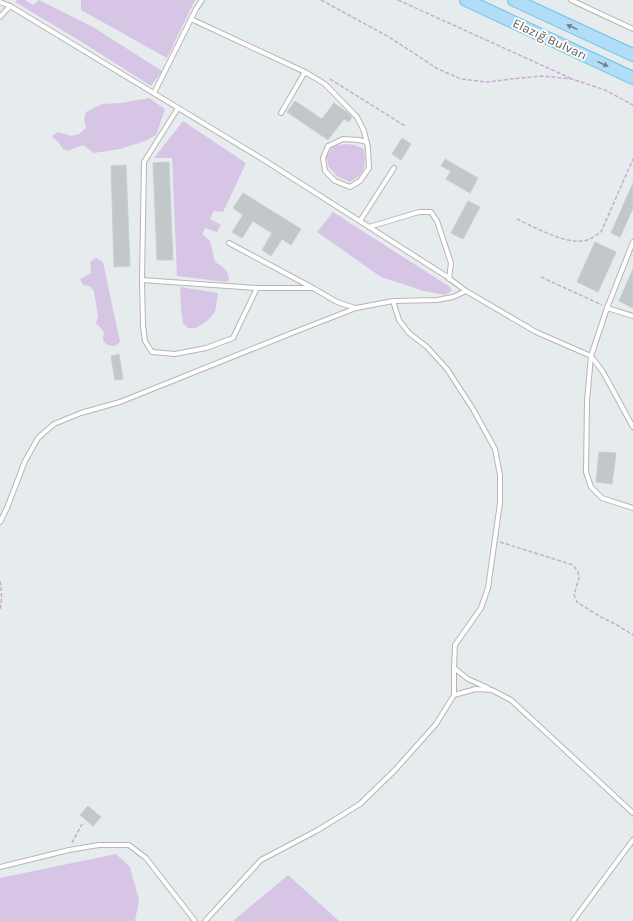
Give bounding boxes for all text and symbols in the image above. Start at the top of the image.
street label: Elazığ Bulvarı [510,15,590,63]
one-way arrow [567,24,578,30]
one-way arrow [597,61,609,67]

